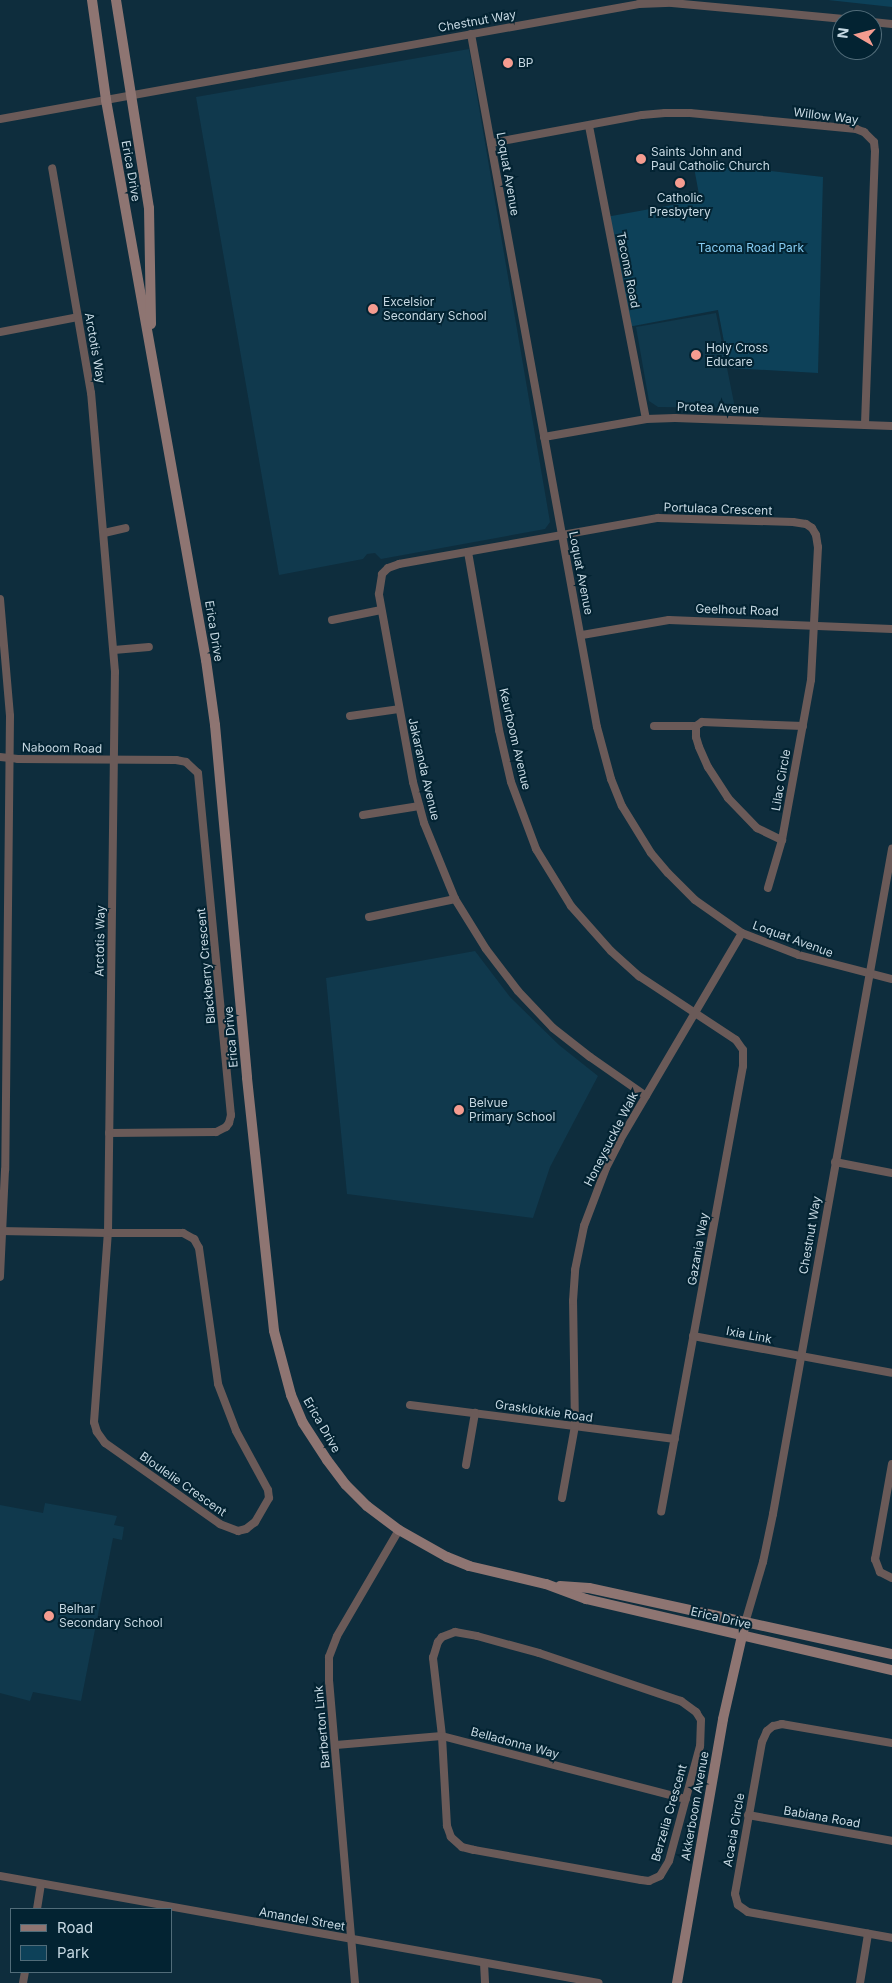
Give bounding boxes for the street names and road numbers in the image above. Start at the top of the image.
street label: Chestnut Way [437,7,517,35]
street label: Willow Way [793,105,859,127]
street label: Loquat Avenue [494,131,522,217]
street label: Erica Drive [119,139,143,203]
street label: Tacoma Road [614,231,642,309]
street label: Arctotis Way [82,312,108,384]
street label: Protea Avenue [677,399,759,417]
street label: Portulaca Crescent [664,500,772,518]
street label: Loquat Avenue [566,530,596,616]
street label: Erica Drive [202,599,226,663]
street label: Geelhout Road [695,601,779,619]
street label: Keurboom Avenue [496,687,534,791]
street label: Jakaranda Avenue [405,716,443,822]
street label: Naboom Road [22,740,102,756]
street label: Lilac Circle [768,748,794,812]
street label: Arctotis Way [92,905,108,977]
street label: Blackberry Crescent [194,908,218,1024]
street label: Loquat Avenue [751,918,835,960]
street label: Erica Drive [221,1006,241,1068]
street label: Honeysuckle Walk [581,1089,641,1189]
street label: Chestnut Way [796,1195,824,1275]
street label: Gazania Way [685,1211,711,1287]
street label: Ixia Link [725,1324,773,1346]
street label: Erica Drive [300,1395,344,1455]
street label: Grasklokkie Road [494,1397,594,1425]
street label: Bloulelie Crescent [137,1449,229,1519]
street label: Erica Drive [689,1604,753,1632]
street label: Barberton Link [311,1685,333,1769]
street label: Belladonna Way [469,1724,561,1762]
street label: Akkerboom Avenue [678,1750,712,1862]
street label: Berzelia Crescent [648,1763,690,1863]
street label: Acacia Circle [720,1792,748,1868]
street label: Babiana Road [782,1803,862,1831]
street label: Amandel Street [258,1904,346,1934]

